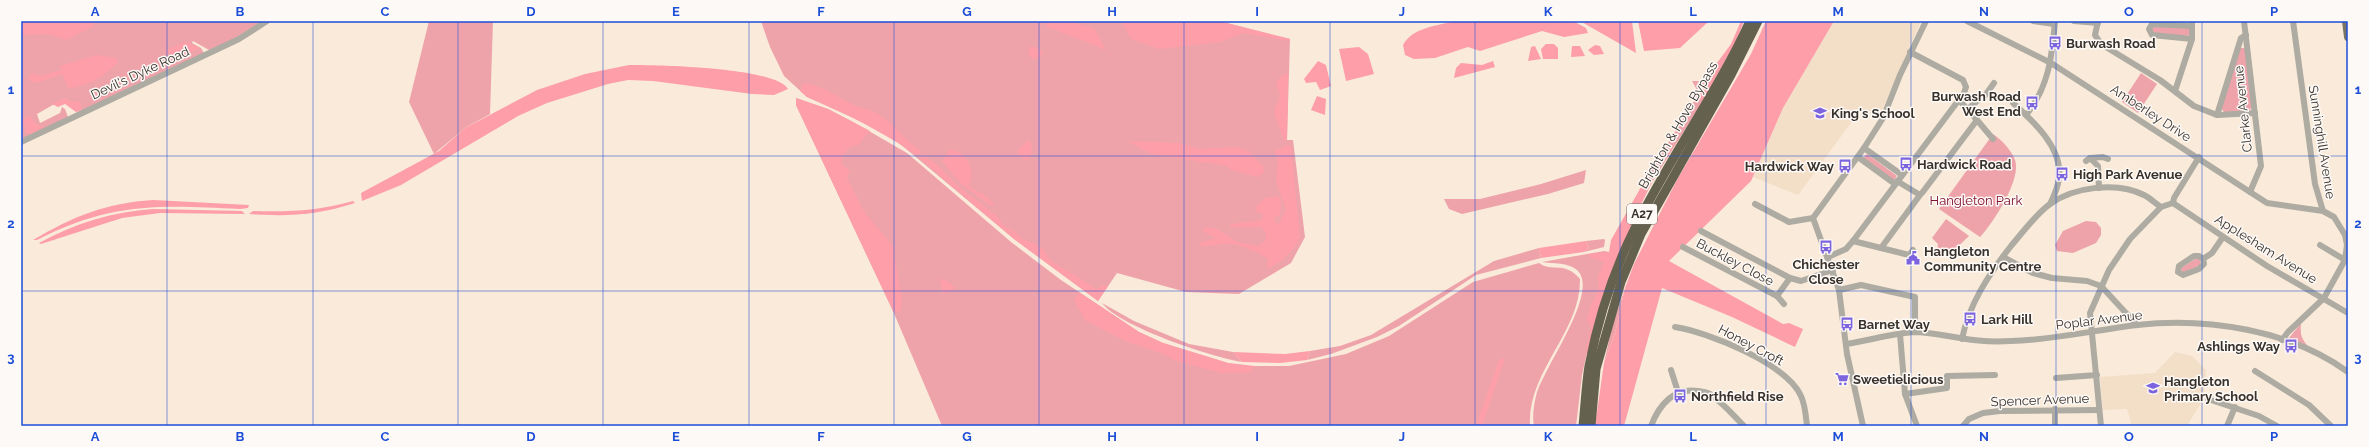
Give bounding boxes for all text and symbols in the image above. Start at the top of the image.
text: A [91,4,100,19]
text: B [236,4,245,19]
text: C [381,4,390,19]
text: D [526,4,536,19]
text: E [672,4,680,19]
text: F [817,4,825,19]
text: G [962,4,972,19]
text: H [1107,4,1117,19]
text: I [1255,4,1259,19]
text: J [1399,4,1405,19]
text: K [1544,4,1553,19]
text: L [1689,4,1697,19]
text: M [1832,4,1844,19]
text: N [1979,4,1989,19]
text: O [2124,4,2134,19]
text: P [2270,4,2278,19]
bus stop icon: Burwash Road [2047,35,2063,51]
place label: Burwash Road [2066,36,2156,51]
street label: Devil's Dyke Road [88,44,192,102]
street label: Brighton & Hove Bypass [1635,59,1721,191]
street label: Clarke Avenue [2231,65,2255,153]
street label: Amberley Drive [2108,81,2194,145]
text: 1 [8,82,15,97]
text: 1 [2355,82,2362,97]
street label: Sunninghill Avenue [2306,84,2338,200]
place label: Burwash Road West End [1931,89,2021,119]
bus stop icon: Burwash Road West End [2024,95,2040,111]
school or university icon: King's School [1812,105,1828,121]
place label: King's School [1831,106,1915,121]
bus stop icon: Hardwick Road [1898,156,1914,172]
place label: Hardwick Road [1917,157,2011,172]
bus stop icon: Hardwick Way [1837,158,1853,174]
place label: Hardwick Way [1745,159,1834,174]
bus stop icon: High Park Avenue [2054,166,2070,182]
place label: High Park Avenue [2073,167,2183,182]
park label: Hangleton Park [1930,193,2022,208]
road number: A27 [1627,204,1657,224]
street label: Applesham Avenue [2212,212,2320,287]
text: 2 [7,216,15,231]
text: 2 [2354,216,2362,231]
street label: Buckley Close [1694,235,1777,289]
bus stop icon: Chichester Close [1818,239,1834,255]
place label: Hangleton Community Centre [1924,244,2042,274]
public building icon: Hangleton Community Centre [1905,250,1921,266]
place label: Chichester Close [1792,257,1860,287]
street label: Poplar Avenue [2055,307,2144,333]
bus stop icon: Lark Hill [1962,311,1978,327]
place label: Lark Hill [1981,312,2034,327]
bus stop icon: Barnet Way [1839,316,1855,332]
place label: Barnet Way [1858,317,1930,332]
street label: Honey Croft [1716,322,1787,369]
bus stop icon: Ashlings Way [2283,338,2299,354]
place label: Ashlings Way [2197,339,2280,354]
text: 3 [7,350,15,365]
text: 3 [2354,350,2362,365]
supermarket icon: Sweetielicious [1834,371,1850,387]
place label: Sweetielicious [1853,372,1944,387]
place label: Hangleton Primary School [2164,374,2259,404]
school or university icon: Hangleton Primary School [2145,380,2161,396]
bus stop icon: Northfield Rise [1672,388,1688,404]
place label: Northfield Rise [1691,389,1784,404]
street label: Spencer Avenue [1990,391,2090,409]
text: A [91,429,100,444]
text: B [236,429,245,444]
text: C [381,429,390,444]
text: D [526,429,536,444]
text: E [672,429,680,444]
text: F [817,429,825,444]
text: G [962,429,972,444]
text: H [1107,429,1117,444]
text: I [1255,429,1259,444]
text: J [1399,429,1405,444]
text: K [1544,429,1553,444]
text: L [1689,429,1697,444]
text: M [1832,429,1844,444]
text: N [1979,429,1989,444]
text: O [2124,429,2134,444]
text: P [2270,429,2278,444]

